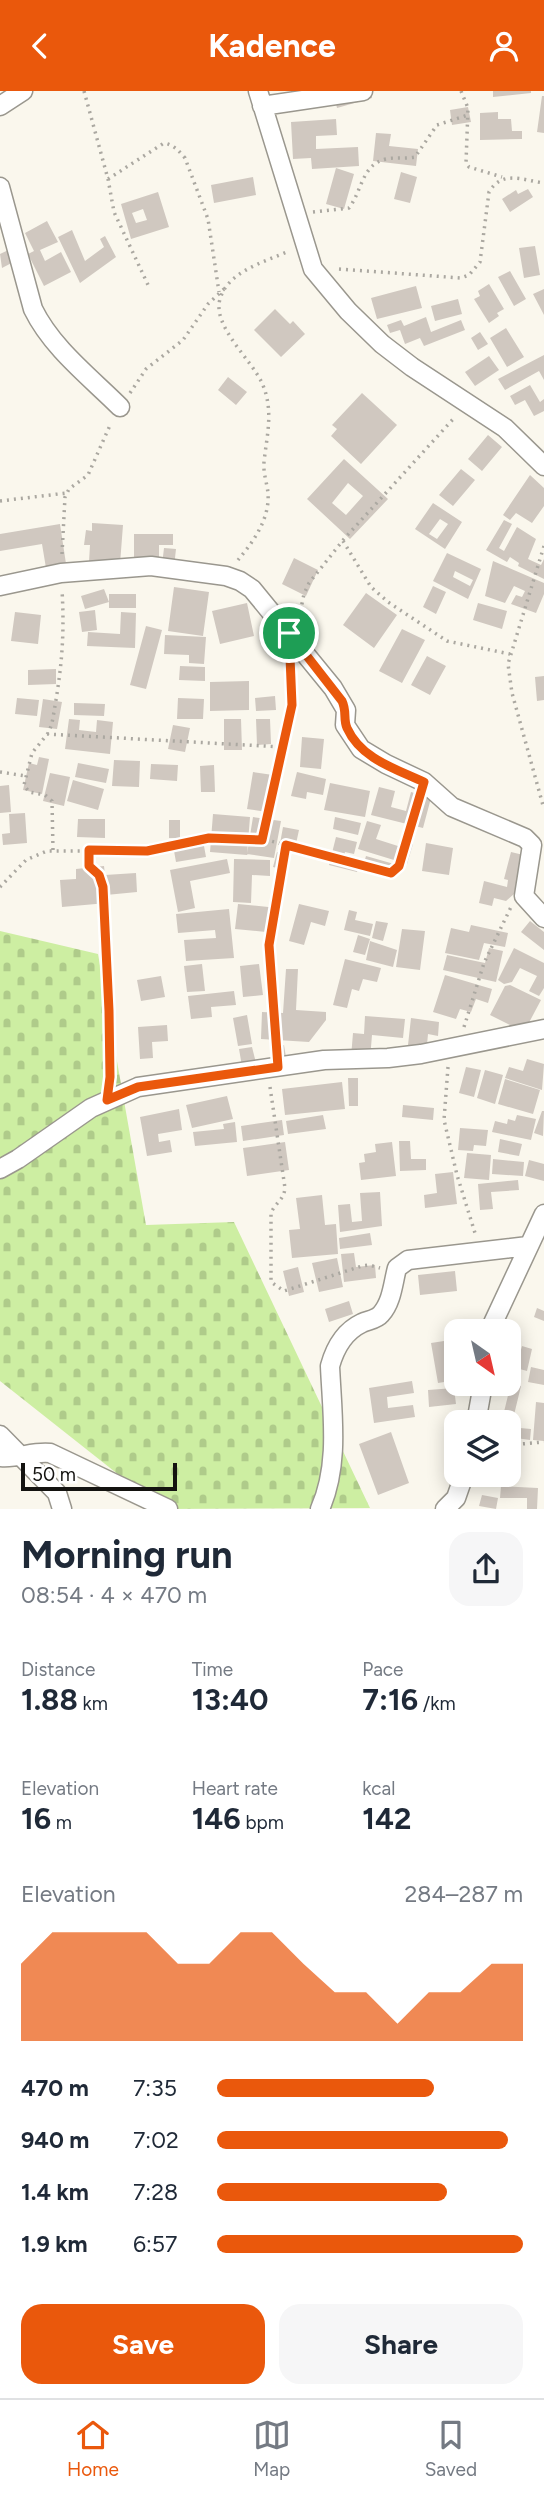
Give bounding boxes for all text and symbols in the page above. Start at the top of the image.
icon: back [21,27,59,65]
text: Kadence [208,27,336,65]
icon: person [485,27,523,65]
pin [259,603,319,663]
icon: arrive [270,614,308,652]
north arrow [444,1319,522,1397]
map controls [444,1319,521,1487]
button: layers [444,1410,521,1487]
scale bar [21,1460,177,1492]
text: 50 m [32,1463,76,1486]
text: Morning run [21,1532,233,1578]
button: share [449,1532,523,1606]
text: 08:54 · 4 × 470 m [21,1581,207,1609]
text: Distance [21,1658,95,1681]
text: Time [192,1658,233,1681]
text: Pace [362,1658,403,1681]
text: 1.88 [21,1681,78,1718]
text: 13:40 [192,1681,268,1718]
text: 7:16 [362,1681,418,1718]
text: km [78,1692,108,1715]
text: /km [418,1692,456,1715]
text: Elevation [21,1777,99,1800]
text: Heart rate [192,1777,278,1800]
text: kcal [362,1777,396,1800]
text: 16 [21,1800,51,1837]
text: 146 [192,1800,241,1837]
text: 142 [362,1800,411,1837]
text: m [51,1811,72,1834]
text: bpm [241,1811,284,1834]
text: Elevation [21,1880,116,1908]
text: 284–287 m [405,1880,523,1908]
text: 470 m [21,2074,89,2102]
text: 7:35 [133,2074,177,2102]
text: 940 m [21,2126,89,2154]
text: 7:02 [133,2126,179,2154]
text: 1.4 km [21,2178,89,2206]
text: 7:28 [133,2178,178,2206]
text: 1.9 km [21,2230,88,2258]
text: 6:57 [133,2230,177,2258]
button: Save [21,2304,265,2384]
button: Share [279,2304,523,2384]
tab: Home [67,2416,119,2481]
tab: Map [253,2416,291,2481]
tab: Saved [425,2416,477,2481]

